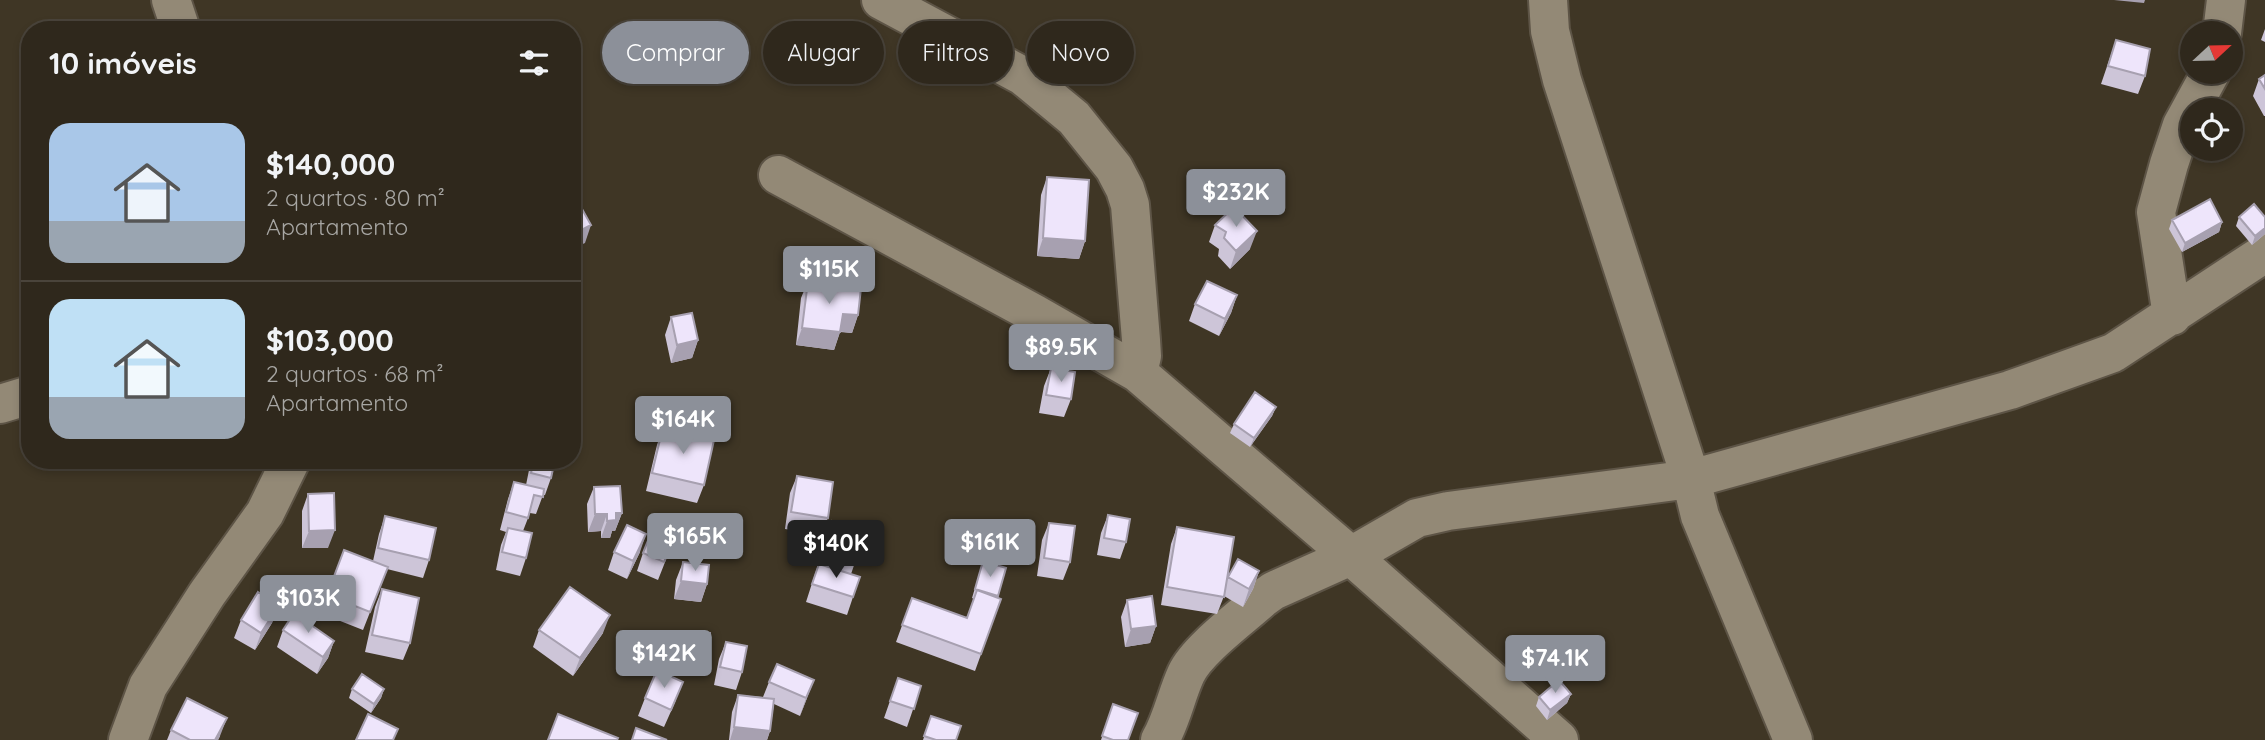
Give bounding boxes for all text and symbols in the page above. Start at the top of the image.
chip: Comprar [602,21,749,84]
chip: Alugar [763,21,884,84]
chip: Filtros [898,21,1013,84]
chip: Novo [1027,21,1134,84]
north arrow [2180,21,2244,84]
map controls [2180,21,2243,161]
text: 10 imóveis [49,44,197,82]
icon: filters [515,44,553,82]
button: locate [2180,98,2243,161]
text: $140,000 [266,145,395,183]
icon: home [105,151,189,235]
pin: $232K [1187,170,1285,229]
text: $232K [1202,177,1270,206]
text: 2 quartos · 80 m² [266,183,445,212]
text: Apartamento [266,212,408,241]
pin: $115K [780,246,878,306]
text: $115K [799,254,859,283]
text: $103,000 [266,321,394,359]
pin: $89.5K [1004,324,1118,384]
icon: home [105,327,189,411]
text: $89.5K [1025,332,1097,361]
text: 2 quartos · 68 m² [266,359,444,388]
text: Apartamento [266,388,408,417]
pin: $164K [634,396,732,456]
text: $164K [651,404,715,433]
pin: $165K [646,514,744,573]
pin: $140K [787,520,885,580]
pin: $161K [941,520,1039,579]
text: $165K [663,521,727,550]
text: $161K [961,527,1019,556]
text: $140K [803,528,869,557]
pin: $103K [259,576,357,635]
text: $103K [276,583,340,612]
pin: $142K [615,630,713,690]
pin: $74.1K [1498,636,1612,695]
text: $142K [632,638,696,667]
text: $74.1K [1521,643,1589,672]

